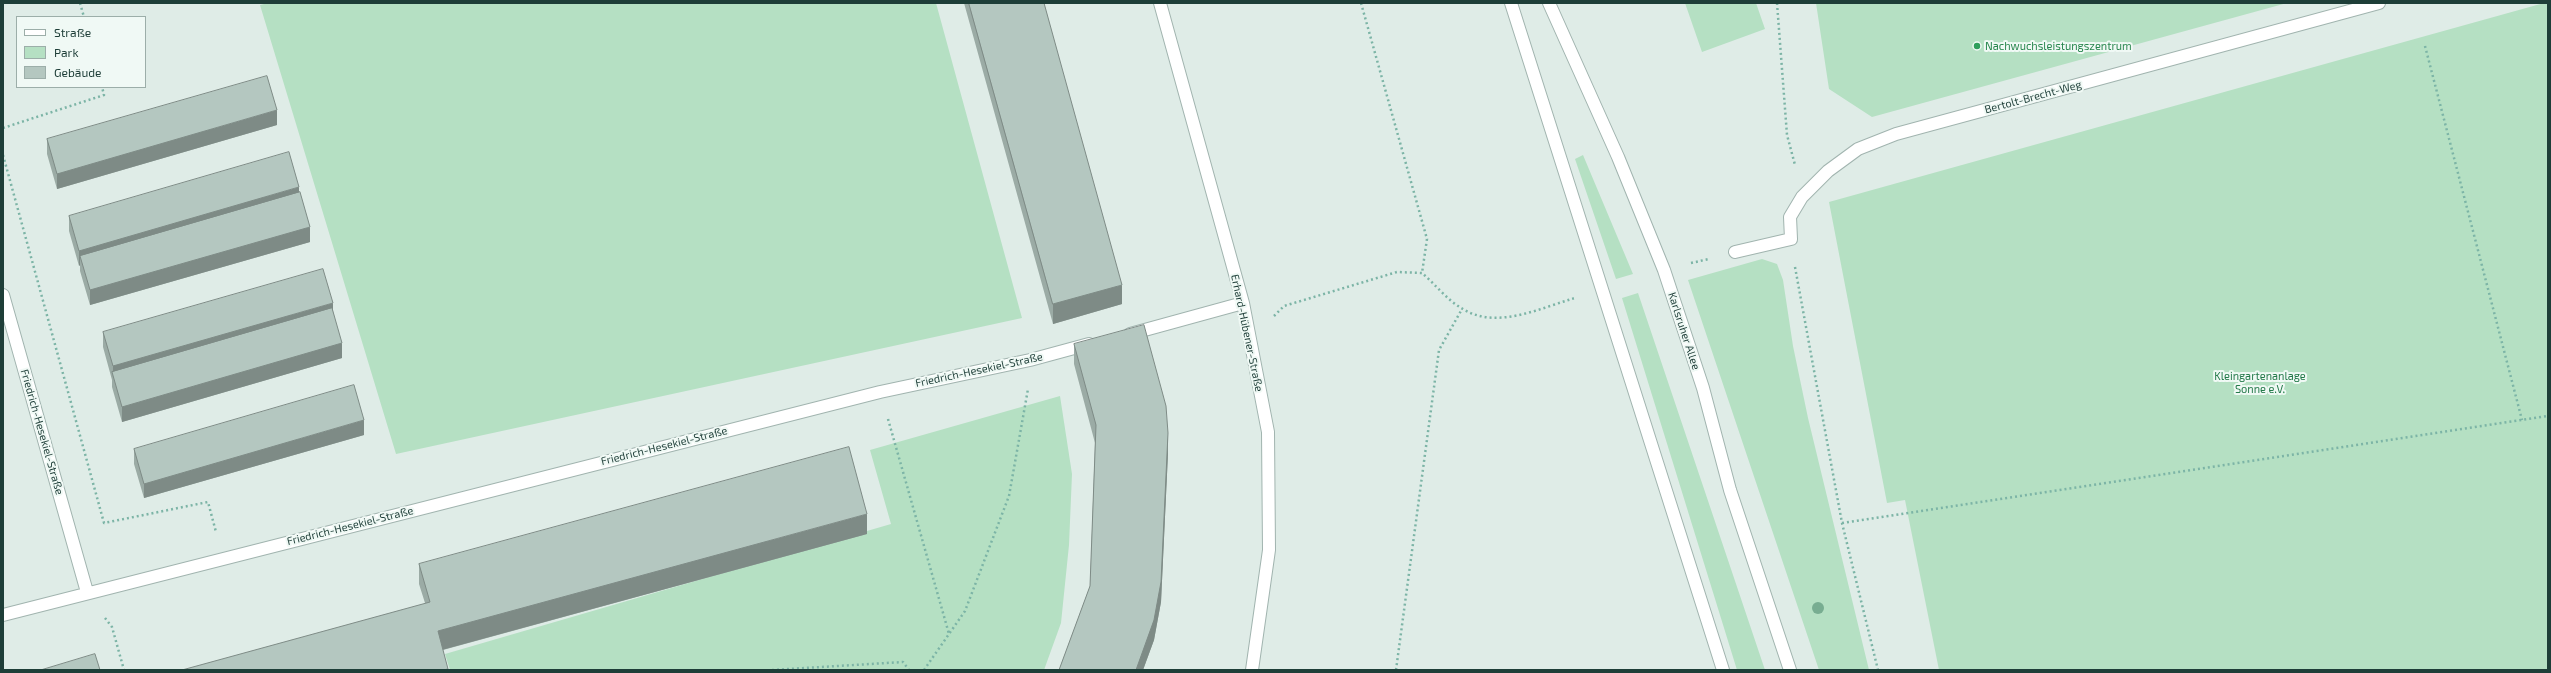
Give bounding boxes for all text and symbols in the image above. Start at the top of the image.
legend [16,16,146,88]
text: Straße [54,25,91,39]
place label: Nachwuchsleistungszentrum [1985,39,2132,53]
marker: Nachwuchsleistungszentrum [1972,41,1982,51]
text: Park [54,45,79,59]
text: Gebäude [54,65,102,79]
street label: Bertolt-Brecht-Weg [1983,78,2083,116]
street label: Erhard-Hübener-Straße [1228,273,1266,393]
street label: Karlsruher Allee [1665,291,1703,371]
street label: Friedrich-Hesekiel-Straße [914,350,1044,390]
street label: Friedrich-Hesekiel-Straße [18,368,66,496]
park label: Kleingartenanlage Sonne e.V. [2214,369,2306,395]
street label: Friedrich-Hesekiel-Straße [599,424,729,468]
street label: Friedrich-Hesekiel-Straße [285,504,415,548]

